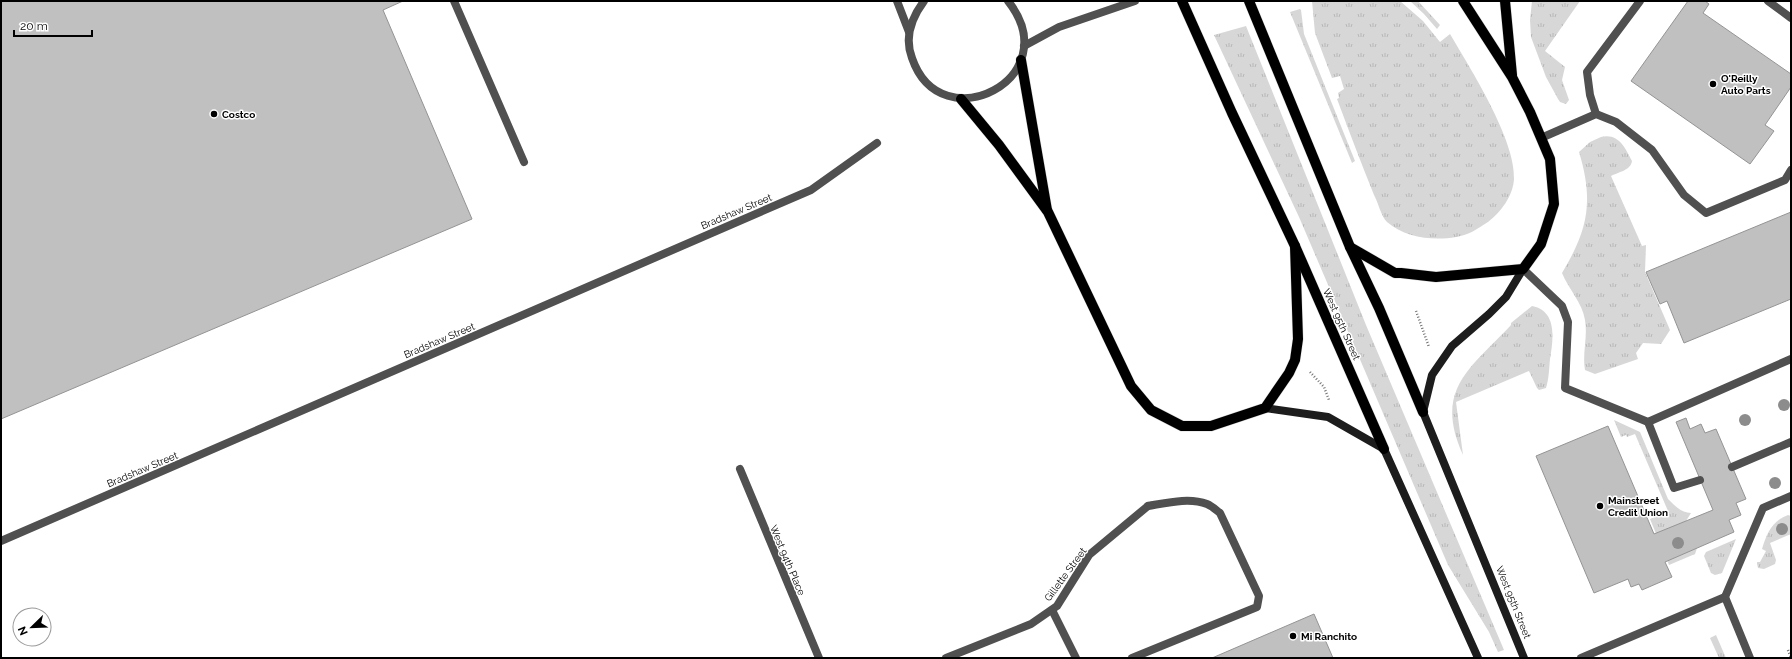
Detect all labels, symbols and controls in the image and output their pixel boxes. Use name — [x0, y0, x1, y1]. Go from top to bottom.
scale bar — [14, 12, 92, 38]
text: 20 m — [20, 19, 48, 33]
place label: O'Reilly Auto Parts — [1721, 73, 1771, 96]
marker: O'Reilly Auto Parts — [1708, 79, 1718, 89]
marker: Costco — [209, 109, 219, 119]
place label: Costco — [222, 109, 255, 120]
street label: Bradshaw Street — [699, 191, 774, 231]
street label: West 95th Street — [1321, 287, 1363, 362]
street label: Bradshaw Street — [402, 320, 477, 360]
street label: Bradshaw Street — [105, 449, 180, 489]
place label: Mainstreet Credit Union — [1608, 495, 1668, 518]
marker: Mainstreet Credit Union — [1595, 501, 1605, 511]
street label: West 94th Place — [768, 523, 807, 597]
street label: Gillette Street — [1042, 545, 1089, 603]
street label: West 95th Street — [1494, 564, 1533, 641]
north arrow — [12, 607, 52, 647]
text: N — [16, 624, 31, 637]
marker: Mi Ranchito — [1288, 631, 1298, 641]
place label: Mi Ranchito — [1301, 631, 1357, 642]

